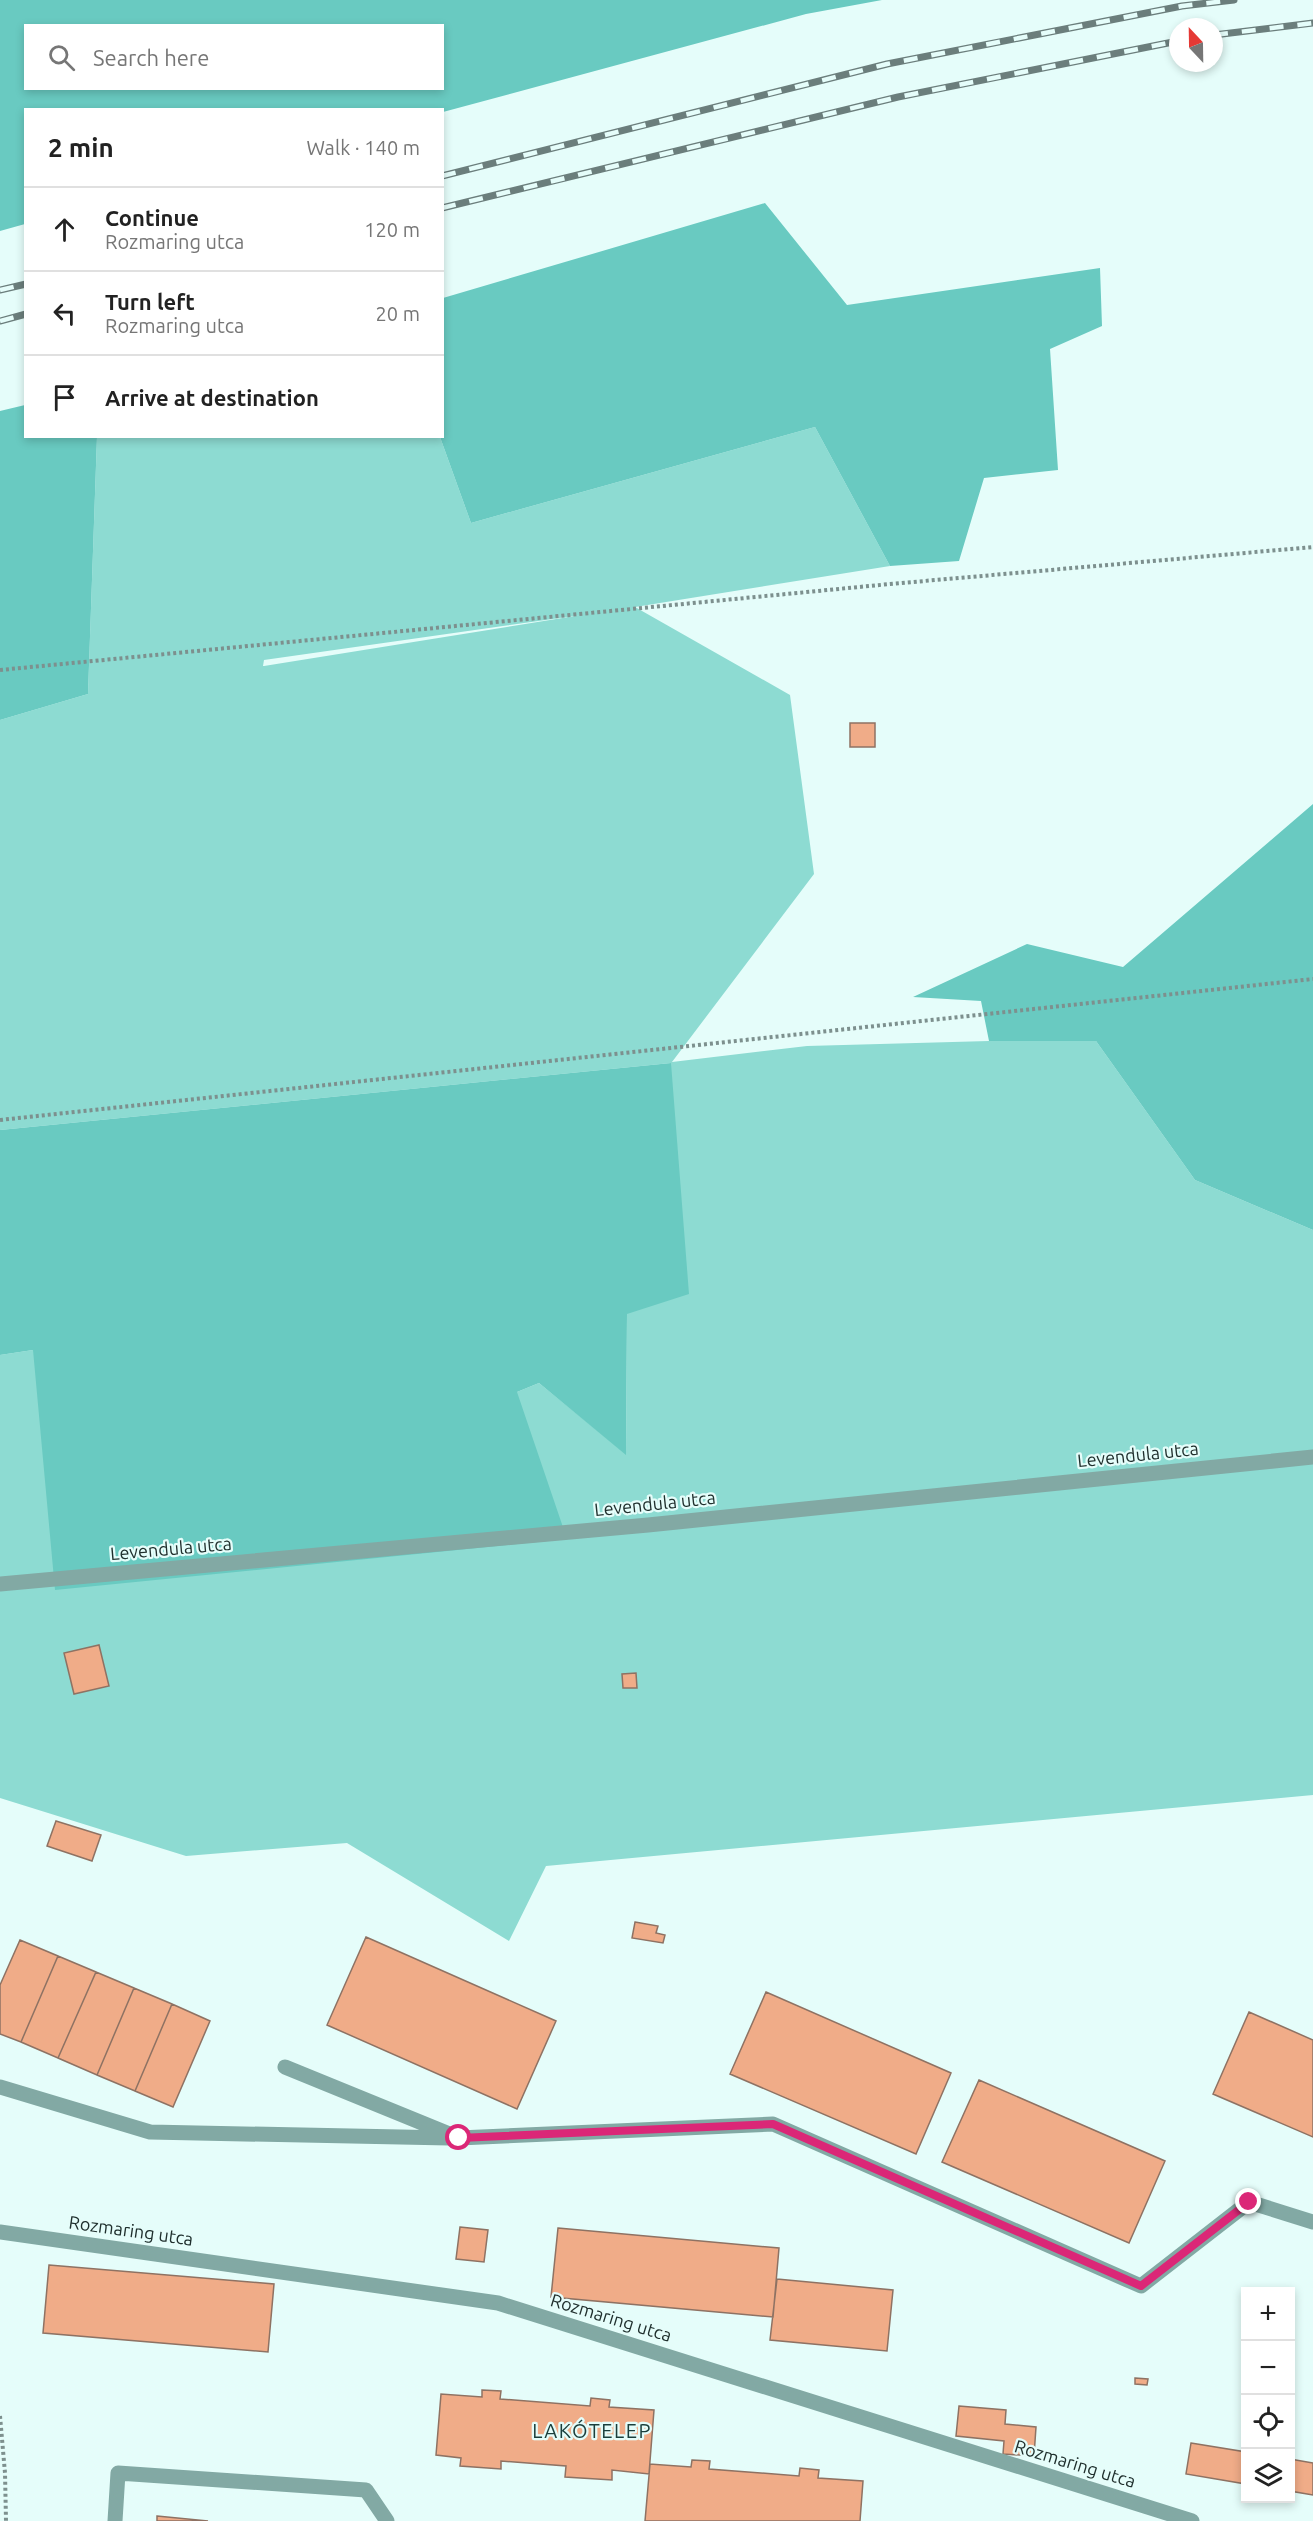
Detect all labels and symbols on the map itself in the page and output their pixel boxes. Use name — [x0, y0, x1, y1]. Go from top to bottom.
north arrow — [1169, 18, 1223, 72]
street label: Levendula utca — [1076, 1438, 1200, 1470]
street label: Levendula utca — [593, 1487, 717, 1519]
street label: Levendula utca — [109, 1533, 232, 1563]
route start — [445, 2124, 471, 2150]
route end — [1235, 2188, 1261, 2214]
street label: Rozmaring utca — [68, 2211, 195, 2249]
street label: Rozmaring utca — [548, 2289, 674, 2345]
district label: LAKÓTELEP — [532, 2419, 652, 2442]
street label: Rozmaring utca — [1012, 2435, 1138, 2491]

